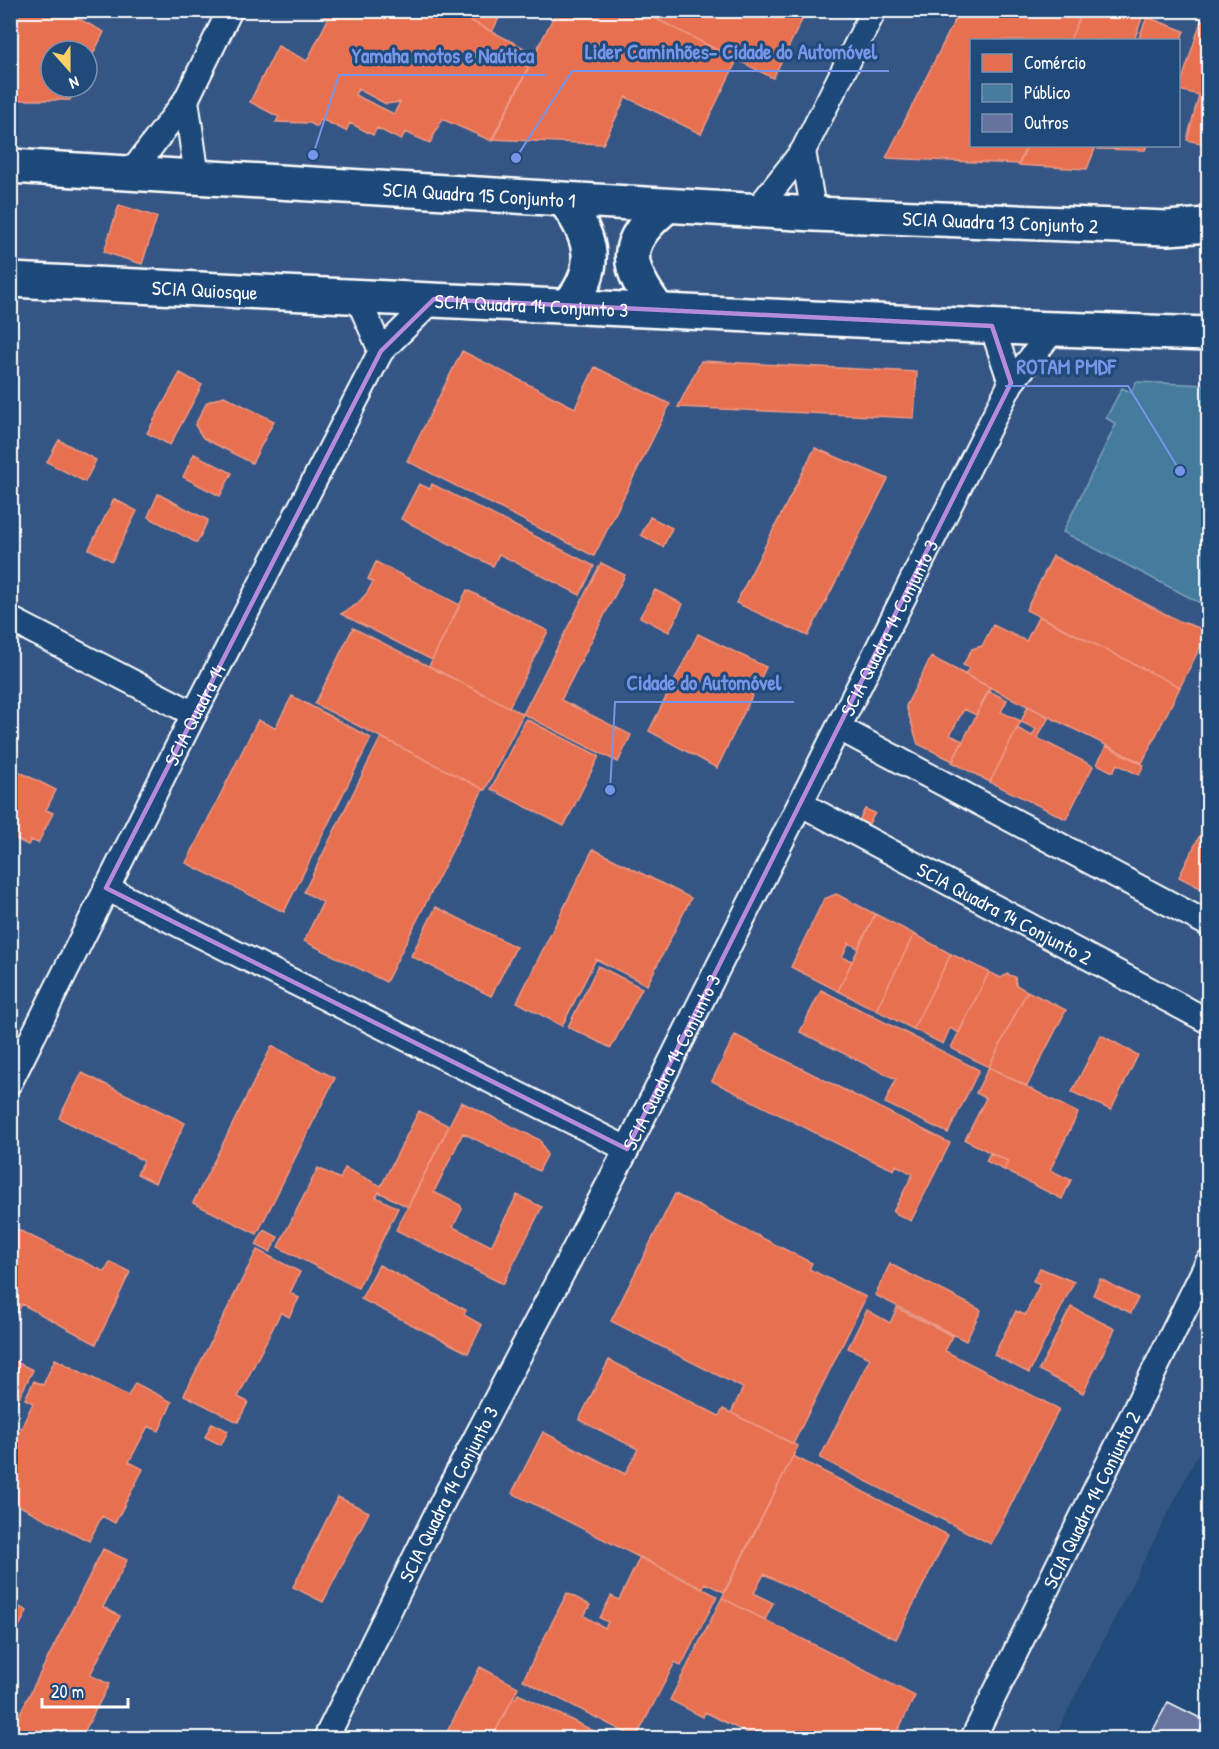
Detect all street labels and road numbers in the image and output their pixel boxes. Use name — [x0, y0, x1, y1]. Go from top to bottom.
street label: SCIA Quadra 15 Conjunto 1 — [382, 175, 576, 213]
street label: SCIA Quadra 13 Conjunto 2 — [902, 204, 1099, 239]
street label: SCIA Quiosque — [151, 273, 258, 305]
street label: SCIA Quadra 14 Conjunto 3 — [434, 287, 629, 323]
street label: SCIA Quadra 14 Conjunto 3 — [833, 535, 944, 720]
street label: SCIA Quadra 14 — [157, 659, 231, 770]
street label: SCIA Quadra 14 Conjunto 2 — [913, 855, 1097, 971]
street label: SCIA Quadra 14 Conjunto 3 — [615, 969, 726, 1155]
street label: SCIA Quadra 14 Conjunto 3 — [392, 1401, 504, 1586]
street label: SCIA Quadra 14 Conjunto 2 — [1036, 1406, 1146, 1593]

